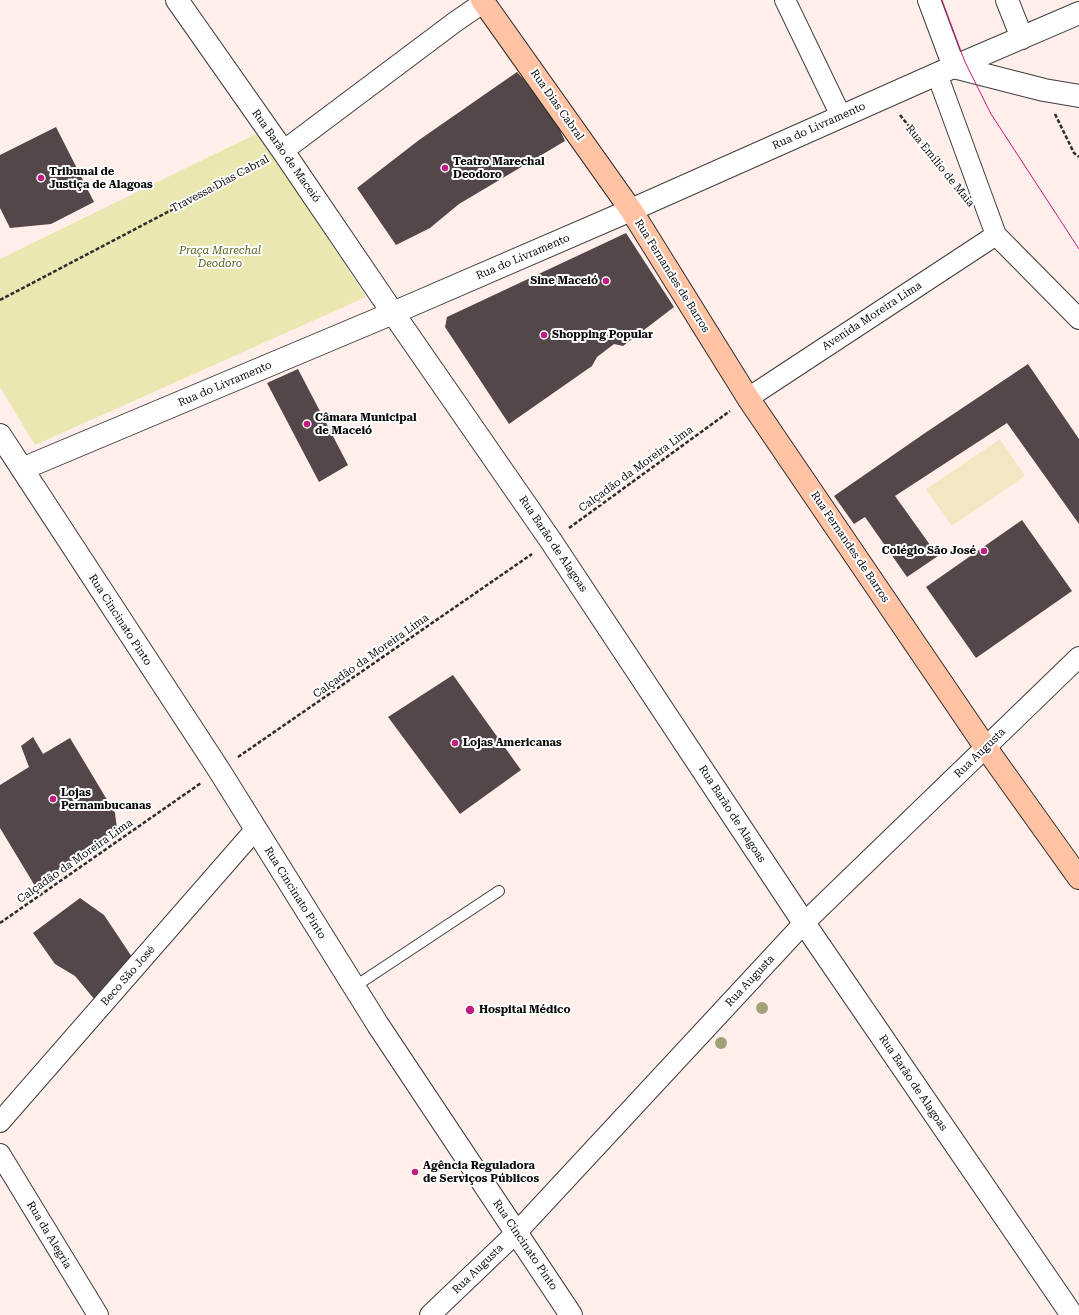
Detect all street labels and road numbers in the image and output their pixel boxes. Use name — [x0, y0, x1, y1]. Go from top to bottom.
street label: Rua Dias Cabral — [528, 67, 586, 143]
street label: Rua do Livramento — [770, 100, 868, 152]
street label: Rua Barão de Maceió — [249, 107, 323, 205]
street label: Rua Emílio de Maia — [903, 122, 977, 210]
street label: Travessa Dias Cabral — [169, 153, 271, 215]
street label: Rua Fernandes de Barros — [632, 217, 712, 335]
street label: Rua do Livramento — [474, 231, 572, 283]
street label: Avenida Moreira Lima — [820, 279, 924, 353]
street label: Rua do Livramento — [176, 358, 274, 410]
street label: Calçadão da Moreira Lima — [576, 423, 696, 515]
street label: Rua Fernandes de Barros — [808, 489, 892, 605]
street label: Rua Barão de Alagoas — [516, 493, 590, 595]
street label: Rua Cincinato Pinto — [86, 572, 154, 668]
street label: Calçadão da Moreira Lima — [311, 611, 431, 701]
street label: Rua Augusta — [952, 725, 1008, 781]
street label: Rua Barão de Alagoas — [696, 763, 768, 865]
street label: Calçadão da Moreira Lima — [15, 816, 135, 906]
street label: Rua Cincinato Pinto — [261, 844, 329, 942]
street label: Beco São José — [98, 943, 158, 1009]
street label: Rua Augusta — [723, 952, 777, 1010]
street label: Rua Barão de Alagoas — [876, 1032, 950, 1134]
street label: Rua Cincinato Pinto — [490, 1197, 560, 1293]
street label: Rua da Alegria — [24, 1199, 74, 1271]
street label: Rua Augusta — [450, 1241, 506, 1297]

